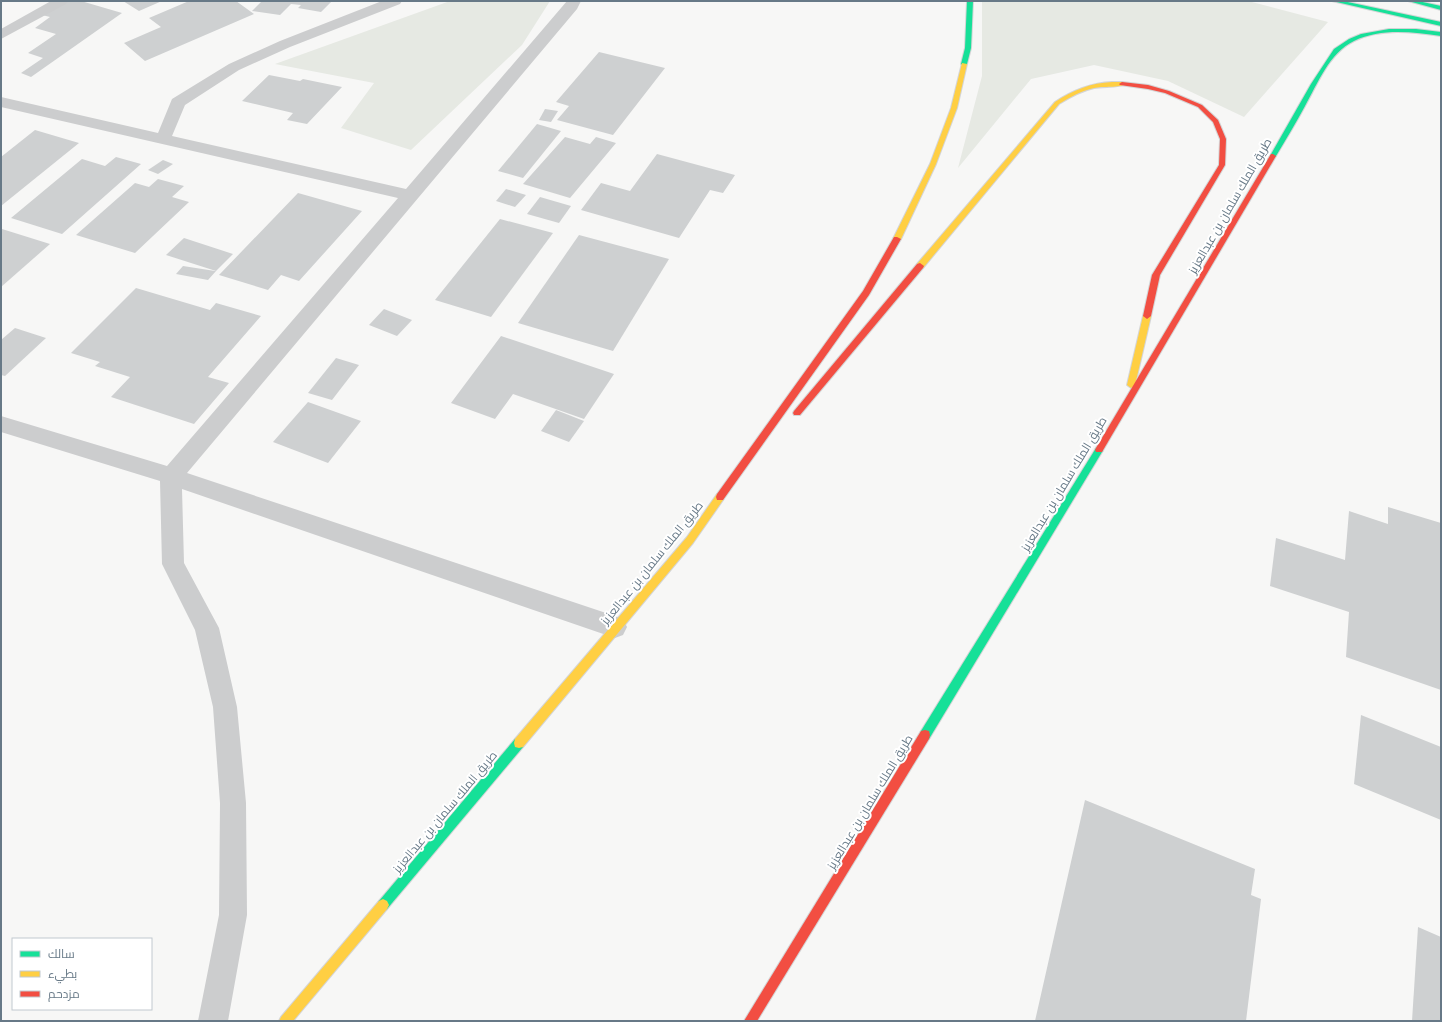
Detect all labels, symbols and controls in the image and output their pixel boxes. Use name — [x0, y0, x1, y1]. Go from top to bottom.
street label: طريق الملك سلمان بن عبدالعزيز — [1184, 135, 1275, 277]
street label: طريق الملك سلمان بن عبدالعزيز — [1017, 414, 1110, 555]
street label: طريق الملك سلمان بن عبدالعزيز — [597, 498, 706, 628]
street label: طريق الملك سلمان بن عبدالعزيز — [823, 732, 916, 873]
street label: طريق الملك سلمان بن عبدالعزيز — [389, 748, 500, 876]
legend — [12, 938, 152, 1010]
text: سالك — [48, 946, 75, 961]
text: بطيء — [48, 966, 77, 984]
text: مزدحم — [48, 986, 80, 1002]

